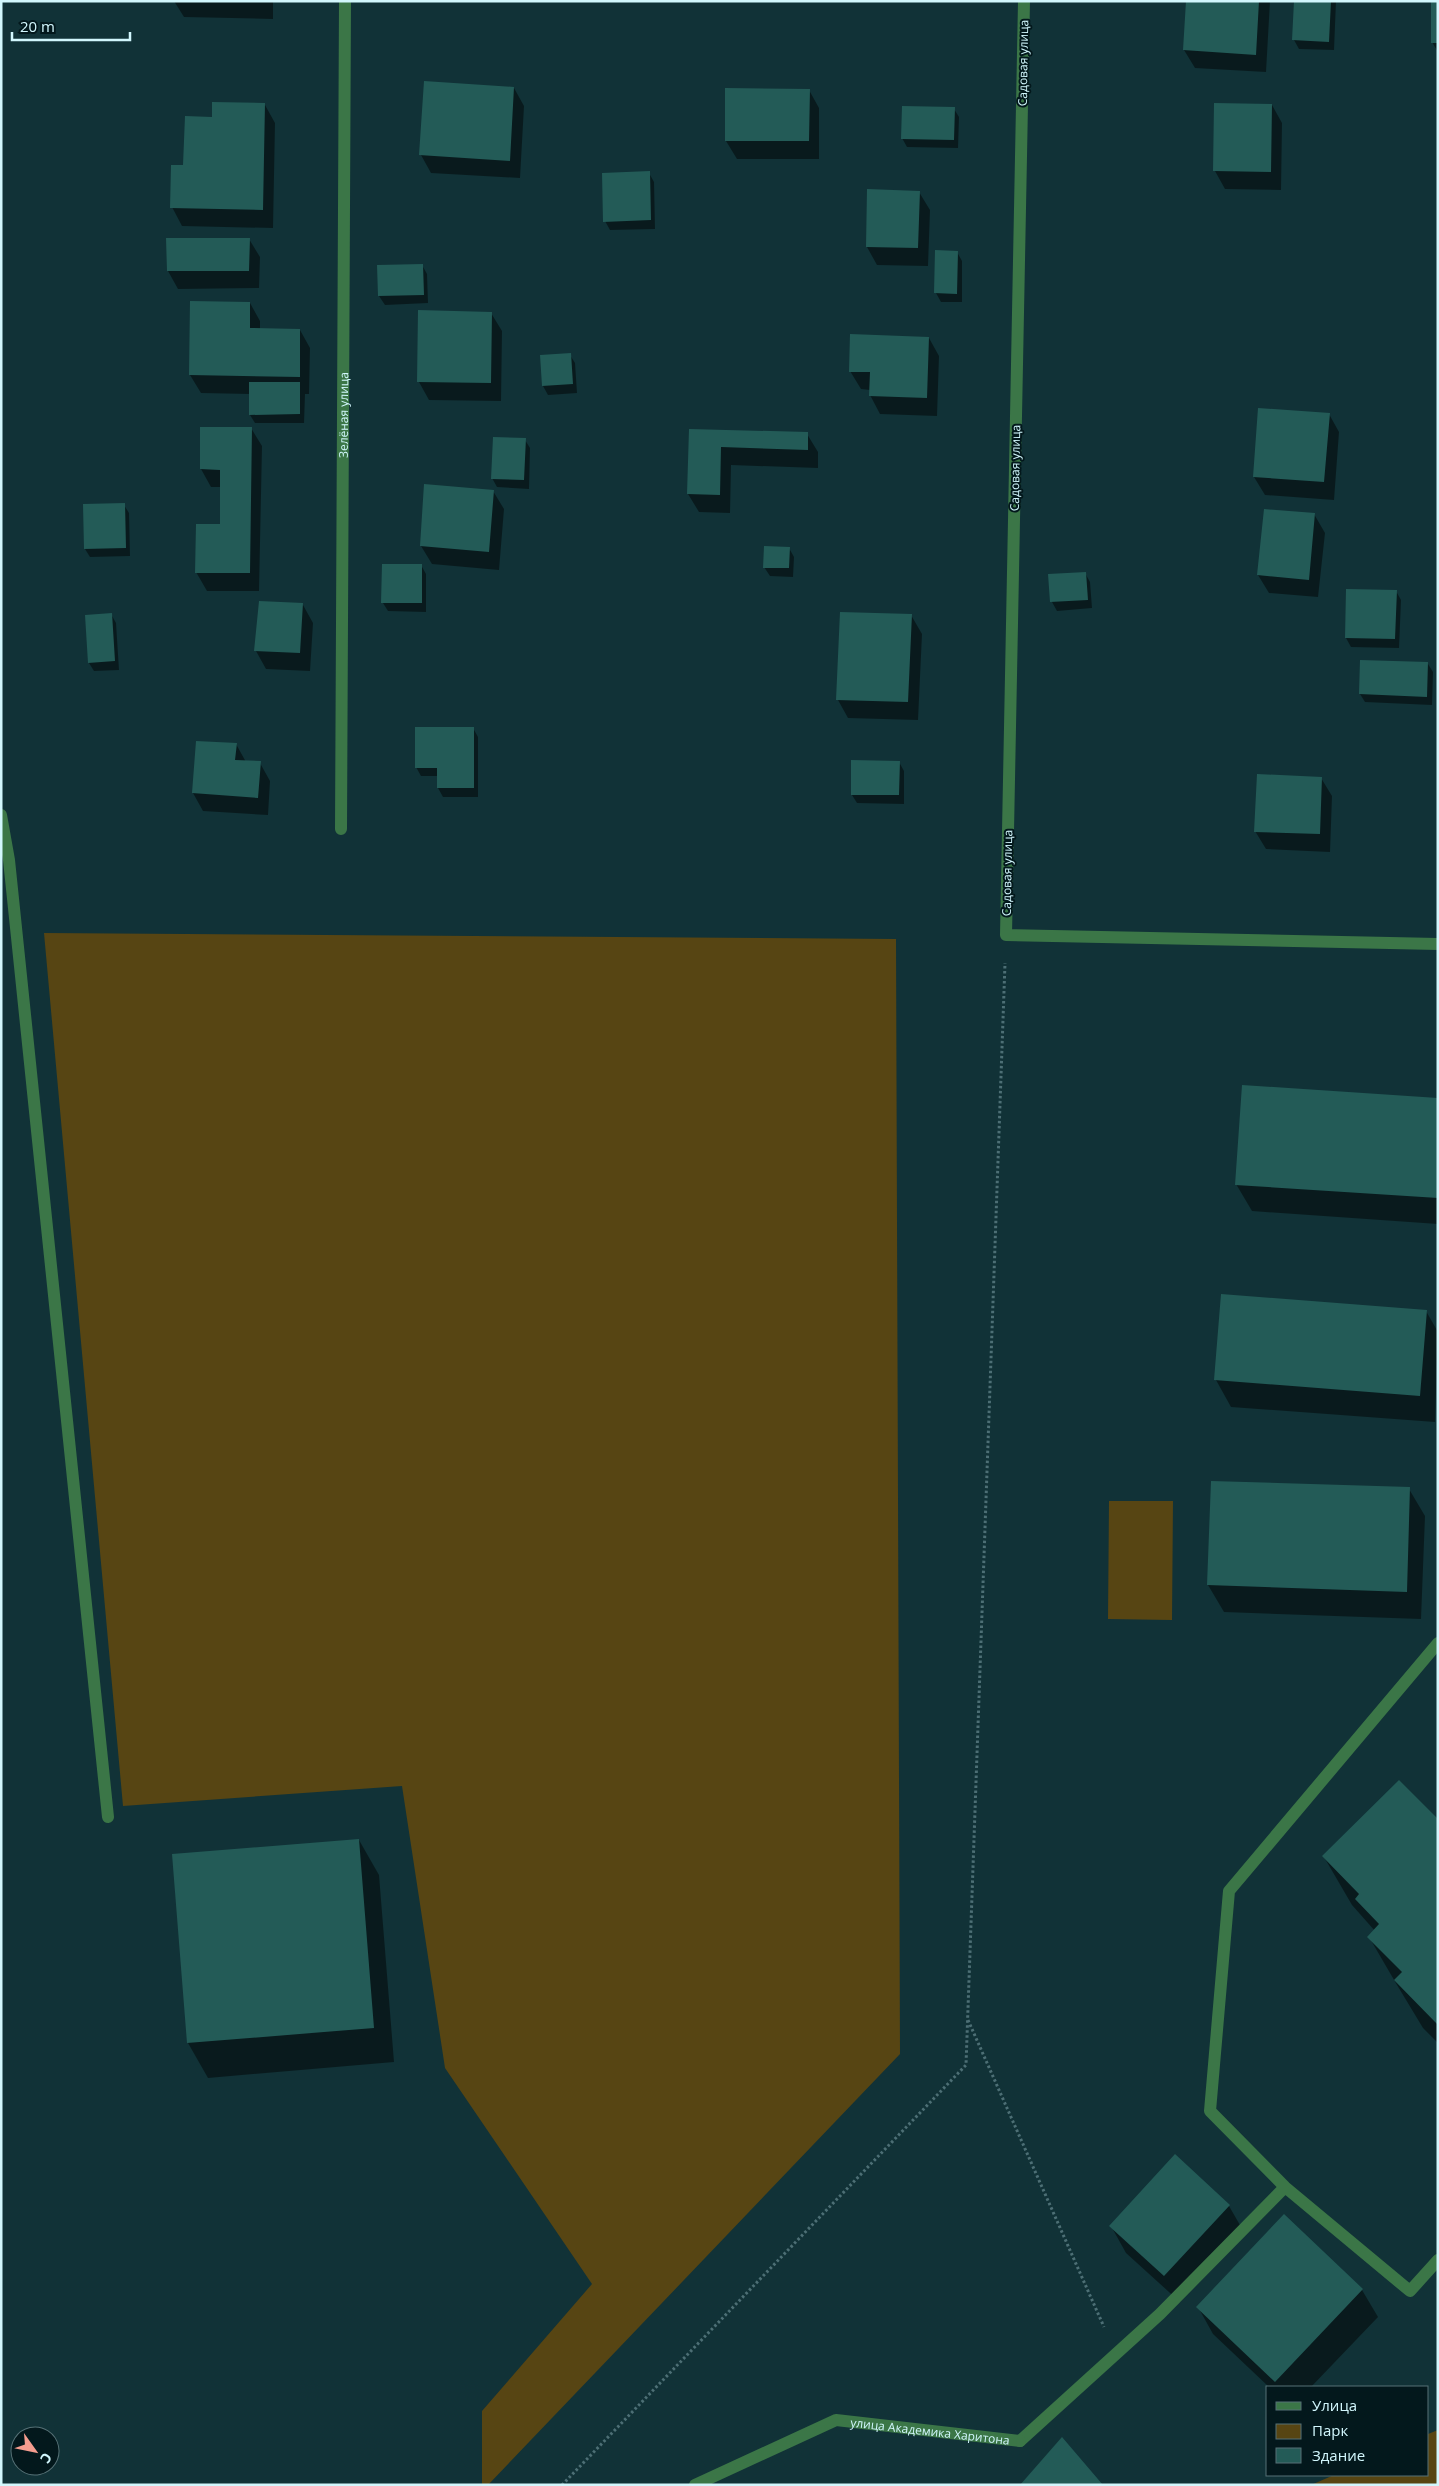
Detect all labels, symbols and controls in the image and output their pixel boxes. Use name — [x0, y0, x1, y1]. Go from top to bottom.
scale bar — [12, 10, 130, 42]
text: 20 m — [20, 16, 55, 36]
street label: Садовая улица — [1014, 20, 1032, 106]
street label: Зелёная улица — [334, 372, 352, 458]
street label: Садовая улица — [1006, 425, 1024, 511]
street label: Садовая улица — [998, 830, 1016, 916]
legend — [1266, 2386, 1429, 2476]
text: Улица — [1312, 2395, 1357, 2415]
street label: улица Академика Харитона — [850, 2413, 1011, 2448]
text: Парк — [1312, 2420, 1348, 2440]
north arrow — [10, 2426, 60, 2476]
text: Здание — [1312, 2445, 1365, 2465]
text: С — [36, 2449, 57, 2467]

